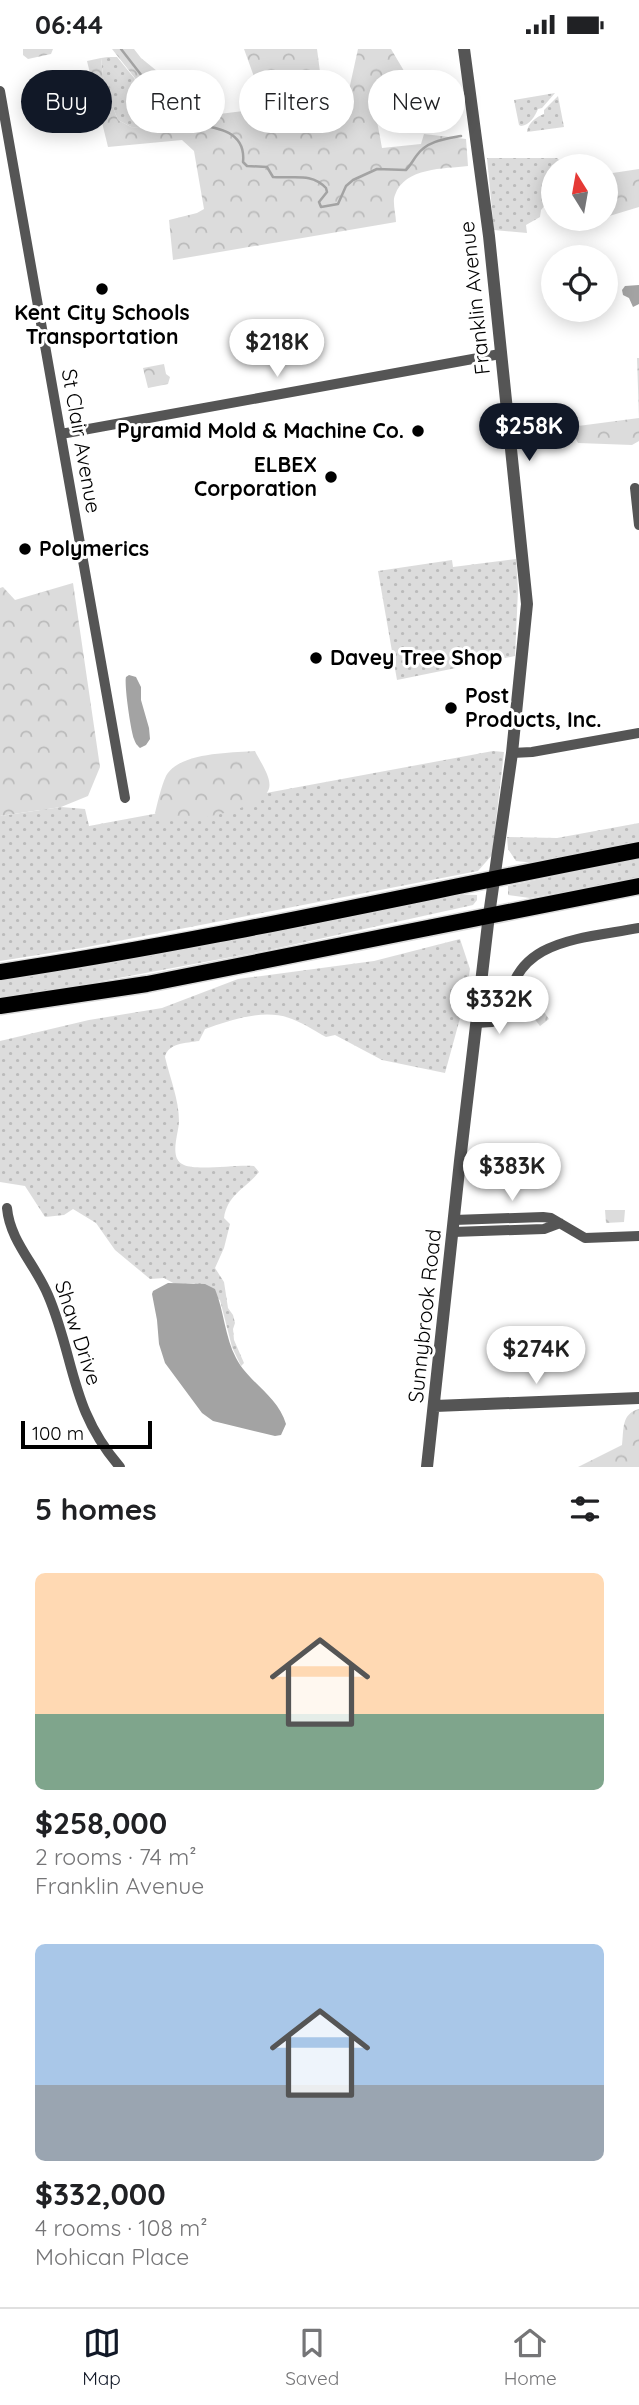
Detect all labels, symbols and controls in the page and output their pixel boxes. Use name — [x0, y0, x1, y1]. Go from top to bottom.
text: 06:44 — [35, 8, 103, 41]
chip: Buy — [21, 70, 112, 133]
chip: Rent — [126, 70, 225, 133]
chip: Filters — [239, 70, 354, 133]
chip: New — [368, 70, 465, 133]
north arrow — [541, 154, 618, 231]
map controls — [541, 154, 618, 322]
street label: Franklin Avenue — [453, 220, 495, 376]
button: locate — [541, 245, 618, 322]
marker: Kent City Schools Transportation — [94, 281, 110, 297]
place label: Kent City Schools Transportation — [14, 299, 190, 349]
pin: $218K — [228, 319, 326, 379]
text: $218K — [245, 327, 309, 356]
street label: St Clair Avenue — [57, 367, 107, 515]
pin: $258K — [480, 403, 578, 463]
text: $258K — [495, 411, 563, 440]
place label: Pyramid Mold & Machine Co. — [117, 417, 404, 443]
marker: Pyramid Mold & Machine Co. — [410, 423, 426, 439]
place label: ELBEX Corporation — [194, 451, 317, 501]
marker: ELBEX Corporation — [323, 469, 339, 485]
place label: Polymerics — [39, 535, 149, 561]
marker: Polymerics — [17, 541, 33, 557]
place label: Davey Tree Shop — [330, 644, 502, 670]
marker: Davey Tree Shop — [308, 650, 324, 666]
place label: Post Products, Inc. — [465, 682, 601, 732]
marker: Post Products, Inc. — [443, 700, 459, 716]
pin: $332K — [450, 977, 548, 1036]
text: $332K — [466, 984, 532, 1013]
pin: $383K — [463, 1143, 561, 1203]
text: $383K — [479, 1151, 545, 1180]
street label: Sunnybrook Road — [402, 1228, 446, 1404]
street label: Shaw Drive — [50, 1277, 108, 1388]
pin: $274K — [487, 1327, 585, 1386]
text: $274K — [502, 1334, 570, 1363]
scale bar — [21, 1418, 152, 1450]
text: 100 m — [32, 1421, 84, 1445]
text: 5 homes — [35, 1490, 157, 1528]
icon: filters — [566, 1490, 604, 1528]
icon: home — [257, 1619, 383, 1745]
text: $258,000 — [35, 1804, 167, 1842]
text: 2 rooms · 74 m² — [35, 1842, 197, 1871]
text: Franklin Avenue — [35, 1871, 204, 1900]
icon: home — [257, 1990, 383, 2116]
text: $332,000 — [35, 2175, 166, 2213]
text: 4 rooms · 108 m² — [35, 2213, 208, 2242]
text: Mohican Place — [35, 2242, 189, 2271]
tab: Map — [82, 2324, 121, 2390]
tab: Saved — [285, 2324, 339, 2390]
tab: Home — [504, 2324, 557, 2390]

